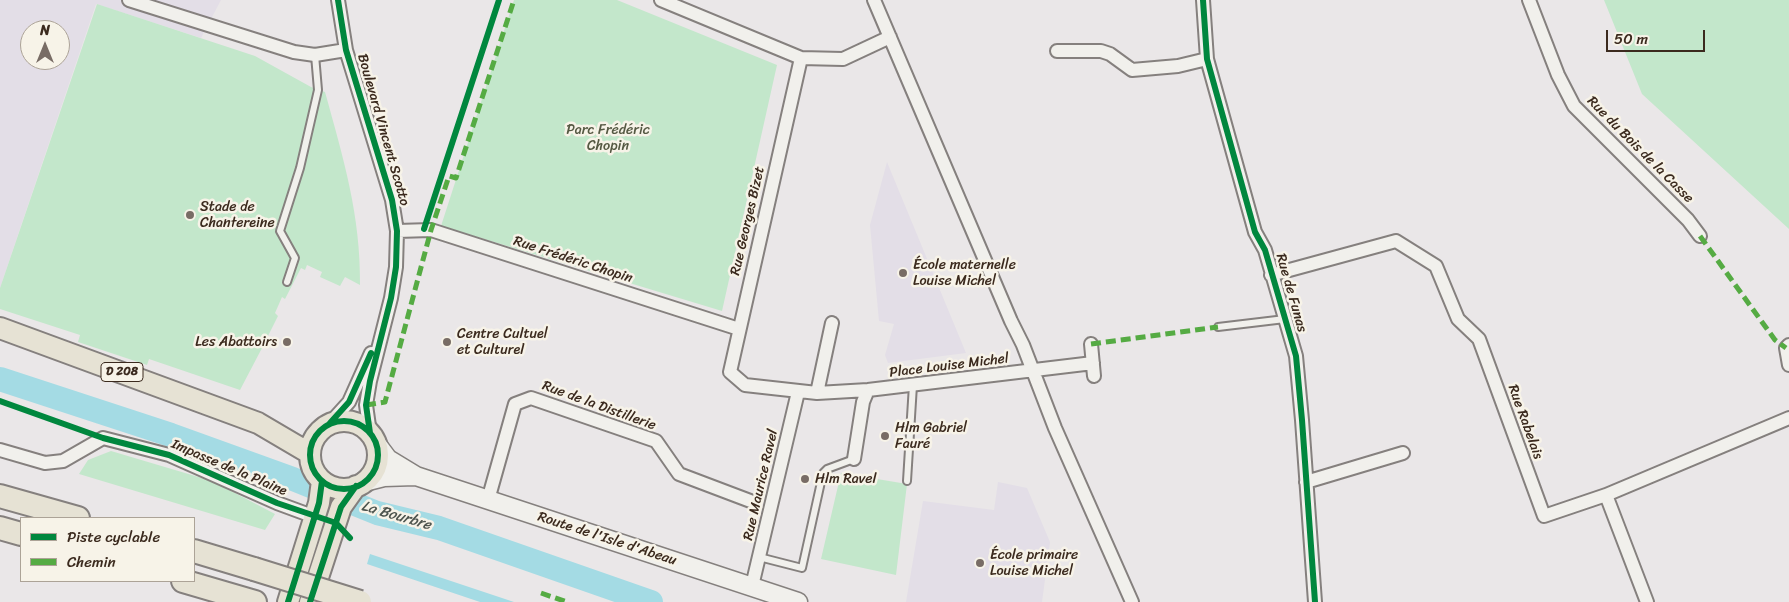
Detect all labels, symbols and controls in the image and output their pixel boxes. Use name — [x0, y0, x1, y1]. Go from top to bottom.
text: N — [40, 18, 50, 43]
north arrow — [20, 20, 70, 70]
scale bar — [1609, 20, 1708, 52]
text: 50 m — [1614, 26, 1648, 52]
street label: Boulevard Vincent Scotto — [353, 52, 413, 208]
street label: Rue du Bois de la Casse — [1583, 93, 1697, 207]
park label: Parc Frédéric Chopin — [566, 122, 650, 154]
street label: Rue Georges Bizet — [727, 165, 769, 277]
place label: Stade de Chantereine — [200, 199, 275, 232]
marker: Stade de Chantereine — [184, 209, 196, 221]
street label: Rue Frédéric Chopin — [511, 233, 635, 287]
street label: Rue de Funas — [1272, 252, 1310, 334]
place label: École maternelle Louise Michel — [913, 257, 1016, 290]
marker: École maternelle Louise Michel — [897, 267, 909, 279]
place label: Centre Cultuel et Culturel — [457, 326, 548, 358]
place label: Les Abattoirs — [195, 334, 277, 350]
marker: Les Abattoirs — [281, 336, 293, 348]
marker: Centre Cultuel et Culturel — [441, 336, 453, 348]
street label: Place Louise Michel — [888, 350, 1010, 382]
road number: D 208 — [101, 362, 143, 382]
street label: Rue de la Distillerie — [540, 378, 658, 434]
street label: Rue Rabelais — [1504, 383, 1546, 461]
place label: Hlm Gabriel Fauré — [895, 420, 967, 452]
street label: Rue Maurice Ravel — [740, 428, 782, 542]
marker: Hlm Gabriel Fauré — [879, 430, 891, 442]
street label: Impasse de la Plaine — [169, 436, 289, 500]
place label: Hlm Ravel — [815, 471, 877, 487]
marker: Hlm Ravel — [799, 473, 811, 485]
water label: La Bourbre — [359, 498, 433, 534]
street label: Route de l'Isle d'Abeau — [536, 509, 678, 569]
legend — [20, 517, 195, 582]
text: Piste cyclable — [67, 524, 160, 550]
place label: École primaire Louise Michel — [990, 547, 1078, 580]
text: Chemin — [67, 549, 116, 575]
marker: École primaire Louise Michel — [974, 557, 986, 569]

